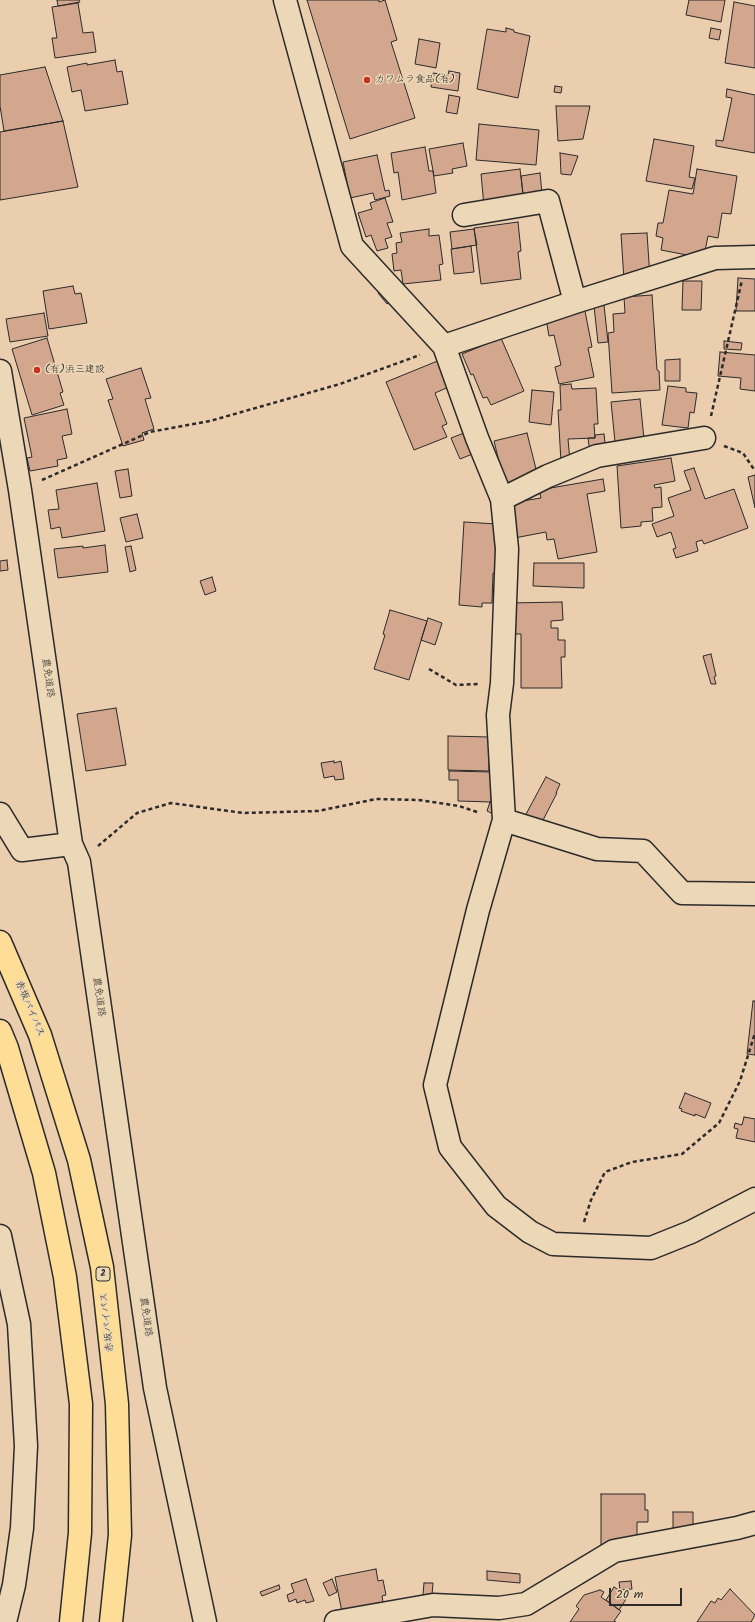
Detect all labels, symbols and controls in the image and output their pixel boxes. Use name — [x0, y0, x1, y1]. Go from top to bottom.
place label: カワムラ食品(有) — [375, 74, 455, 86]
marker: カワムラ食品(有) — [362, 75, 372, 85]
place label: (有)浜三建設 — [45, 364, 105, 376]
marker: (有)浜三建設 — [32, 365, 42, 375]
street label: 農免道路 — [38, 657, 56, 699]
street label: 農免道路 — [89, 976, 107, 1018]
street label: 赤坂バイパス — [12, 979, 46, 1039]
road number: 2 — [96, 1267, 110, 1281]
street label: 赤坂バイパス — [99, 1292, 117, 1352]
street label: 農免道路 — [136, 1296, 154, 1338]
scale bar — [611, 1580, 684, 1606]
text: 20 m — [616, 1585, 643, 1604]

